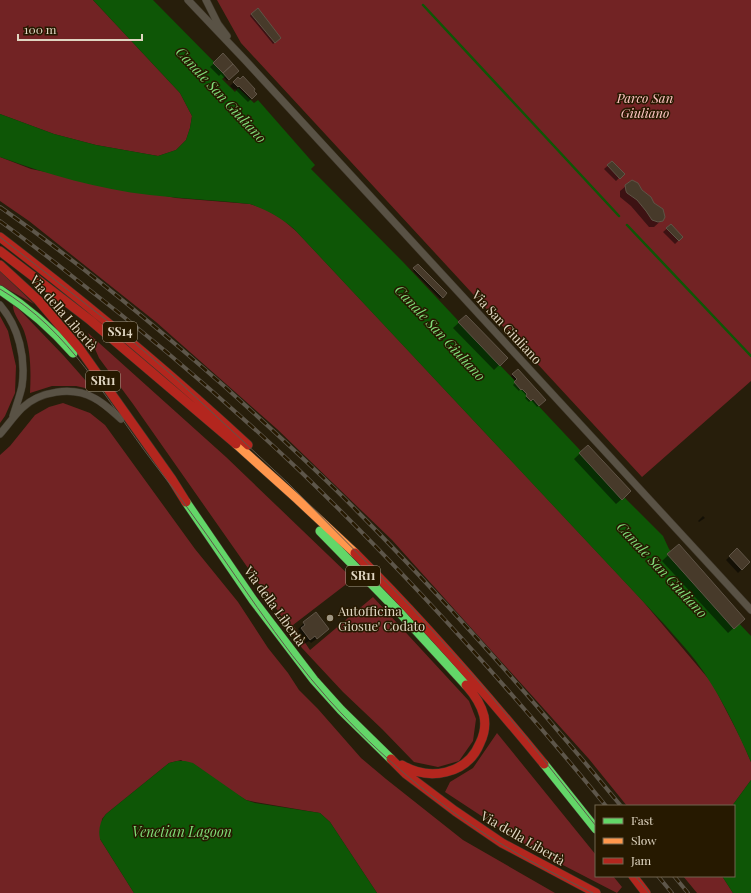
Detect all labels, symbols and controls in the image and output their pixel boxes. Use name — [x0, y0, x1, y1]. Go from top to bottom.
scale bar — [18, 16, 142, 42]
text: 100 m — [24, 21, 57, 37]
water label: Canale San Giuliano — [172, 43, 271, 147]
park label: Parco San Giuliano — [616, 89, 673, 121]
street label: Via della Libertà — [26, 271, 102, 354]
water label: Canale San Giuliano — [391, 281, 490, 385]
street label: Via San Giuliano — [468, 285, 546, 367]
road number: SS14 — [103, 322, 137, 342]
road number: SR11 — [86, 371, 120, 391]
water label: Canale San Giuliano — [613, 518, 712, 622]
street label: Via della Libertà — [240, 562, 310, 649]
road number: SR11 — [346, 566, 380, 586]
place label: Autofficina Giosue' Codato — [337, 602, 425, 634]
marker: Autofficina Giosue' Codato — [325, 613, 335, 623]
legend — [595, 805, 735, 877]
street label: Via della Libertà — [477, 806, 569, 869]
text: Fast — [631, 812, 654, 828]
water label: Venetian Lagoon — [132, 822, 232, 841]
text: Slow — [631, 832, 657, 848]
text: Jam — [630, 852, 652, 868]

